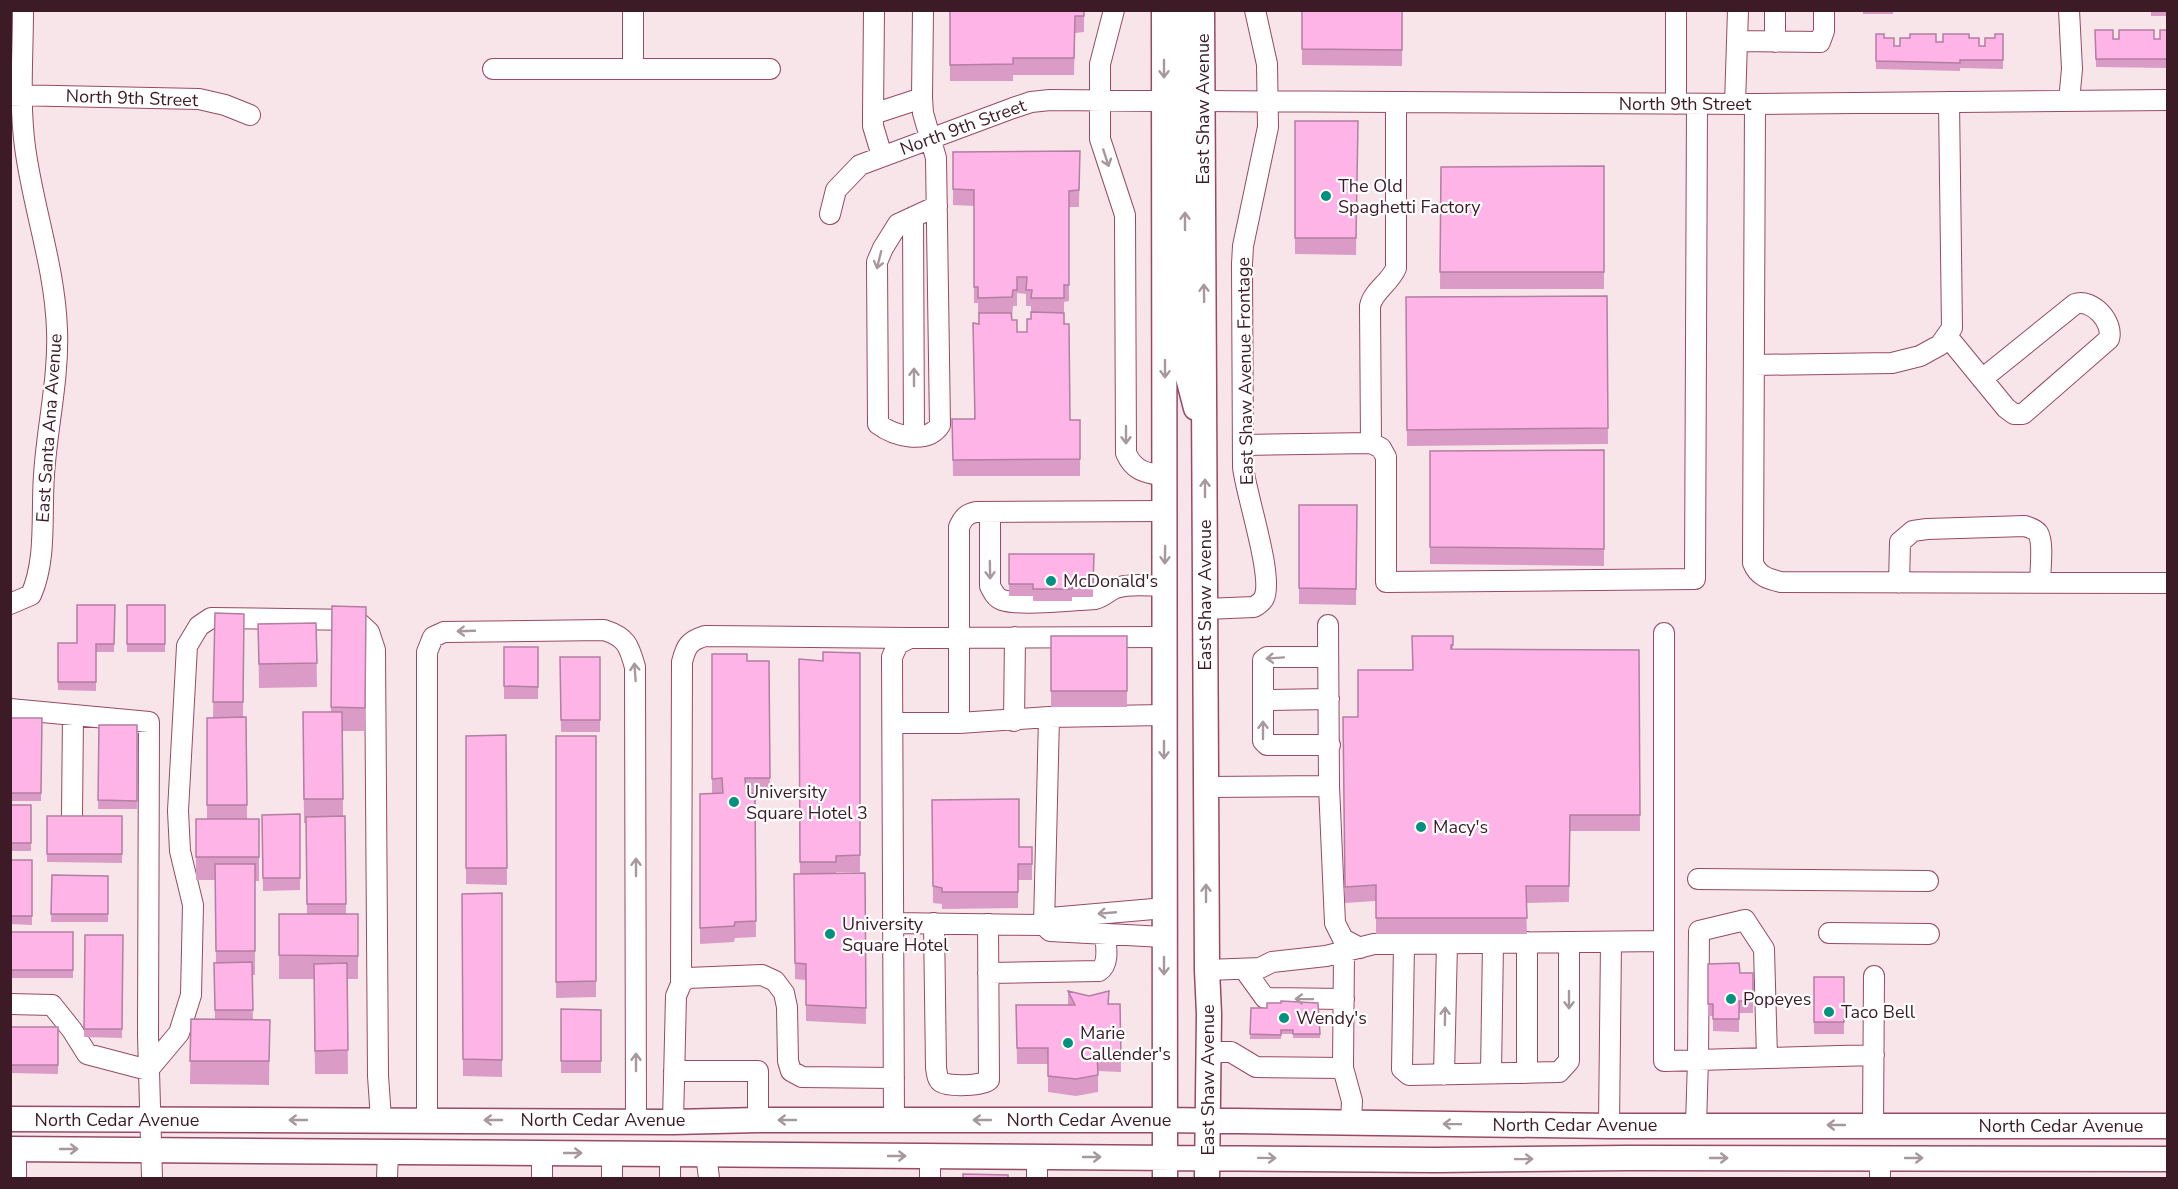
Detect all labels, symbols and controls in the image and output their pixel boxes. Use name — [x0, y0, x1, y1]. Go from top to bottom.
street label: East Shaw Avenue — [1191, 33, 1215, 185]
one-way arrow — [1158, 58, 1170, 78]
street label: North 9th Street — [65, 84, 199, 112]
street label: North 9th Street — [1619, 92, 1752, 116]
street label: North 9th Street — [897, 93, 1030, 161]
one-way arrow — [1102, 148, 1113, 167]
place label: The Old Spaghetti Factory — [1338, 174, 1481, 219]
marker: The Old Spaghetti Factory — [1319, 189, 1333, 203]
one-way arrow — [1179, 211, 1191, 231]
one-way arrow — [873, 250, 885, 269]
street label: East Shaw Avenue Frontage — [1231, 257, 1259, 485]
one-way arrow — [1198, 283, 1210, 303]
street label: East Santa Ana Avenue — [30, 333, 68, 523]
one-way arrow — [1159, 358, 1171, 378]
one-way arrow — [908, 368, 920, 388]
one-way arrow — [1120, 424, 1132, 444]
one-way arrow — [1199, 478, 1211, 498]
street label: East Shaw Avenue — [1193, 519, 1217, 671]
one-way arrow — [1159, 545, 1170, 565]
one-way arrow — [984, 560, 996, 580]
place label: McDonald's — [1063, 569, 1158, 593]
marker: McDonald's — [1044, 574, 1058, 588]
one-way arrow — [457, 625, 477, 637]
one-way arrow — [1266, 653, 1285, 664]
one-way arrow — [629, 663, 640, 682]
one-way arrow — [1257, 720, 1269, 740]
one-way arrow — [1158, 740, 1170, 760]
place label: University Square Hotel 3 — [746, 780, 868, 825]
marker: University Square Hotel 3 — [727, 795, 741, 809]
place label: Macy's — [1433, 815, 1488, 839]
marker: Macy's — [1414, 820, 1428, 834]
one-way arrow — [630, 857, 641, 877]
one-way arrow — [1200, 883, 1212, 903]
one-way arrow — [1097, 908, 1117, 919]
place label: University Square Hotel — [842, 912, 949, 957]
marker: University Square Hotel — [823, 927, 837, 941]
one-way arrow — [1158, 956, 1170, 976]
place label: Popeyes — [1743, 987, 1811, 1011]
one-way arrow — [1563, 990, 1575, 1010]
marker: Popeyes — [1724, 992, 1738, 1006]
one-way arrow — [1295, 993, 1315, 1005]
place label: Taco Bell — [1841, 1000, 1916, 1024]
street label: East Shaw Avenue — [1196, 1004, 1220, 1156]
marker: Taco Bell — [1822, 1005, 1836, 1019]
place label: Wendy's — [1296, 1006, 1367, 1030]
one-way arrow — [1439, 1007, 1451, 1027]
marker: Wendy's — [1277, 1011, 1291, 1025]
place label: Marie Callender's — [1080, 1021, 1171, 1066]
marker: Marie Callender's — [1061, 1036, 1075, 1050]
one-way arrow — [630, 1052, 642, 1072]
street label: North Cedar Avenue — [35, 1108, 199, 1132]
street label: North Cedar Avenue — [521, 1108, 685, 1132]
street label: North Cedar Avenue — [1007, 1108, 1171, 1132]
street label: North Cedar Avenue — [1493, 1113, 1657, 1137]
one-way arrow — [289, 1114, 309, 1126]
one-way arrow — [484, 1114, 504, 1126]
one-way arrow — [778, 1114, 798, 1126]
one-way arrow — [973, 1114, 993, 1126]
street label: North Cedar Avenue — [1979, 1114, 2143, 1138]
one-way arrow — [1443, 1118, 1463, 1129]
one-way arrow — [1827, 1119, 1847, 1131]
one-way arrow — [58, 1143, 78, 1155]
one-way arrow — [562, 1147, 582, 1159]
one-way arrow — [886, 1150, 906, 1162]
one-way arrow — [1081, 1151, 1101, 1163]
one-way arrow — [1256, 1152, 1276, 1164]
one-way arrow — [1709, 1152, 1729, 1164]
one-way arrow — [1904, 1152, 1924, 1164]
one-way arrow — [1514, 1153, 1534, 1165]

